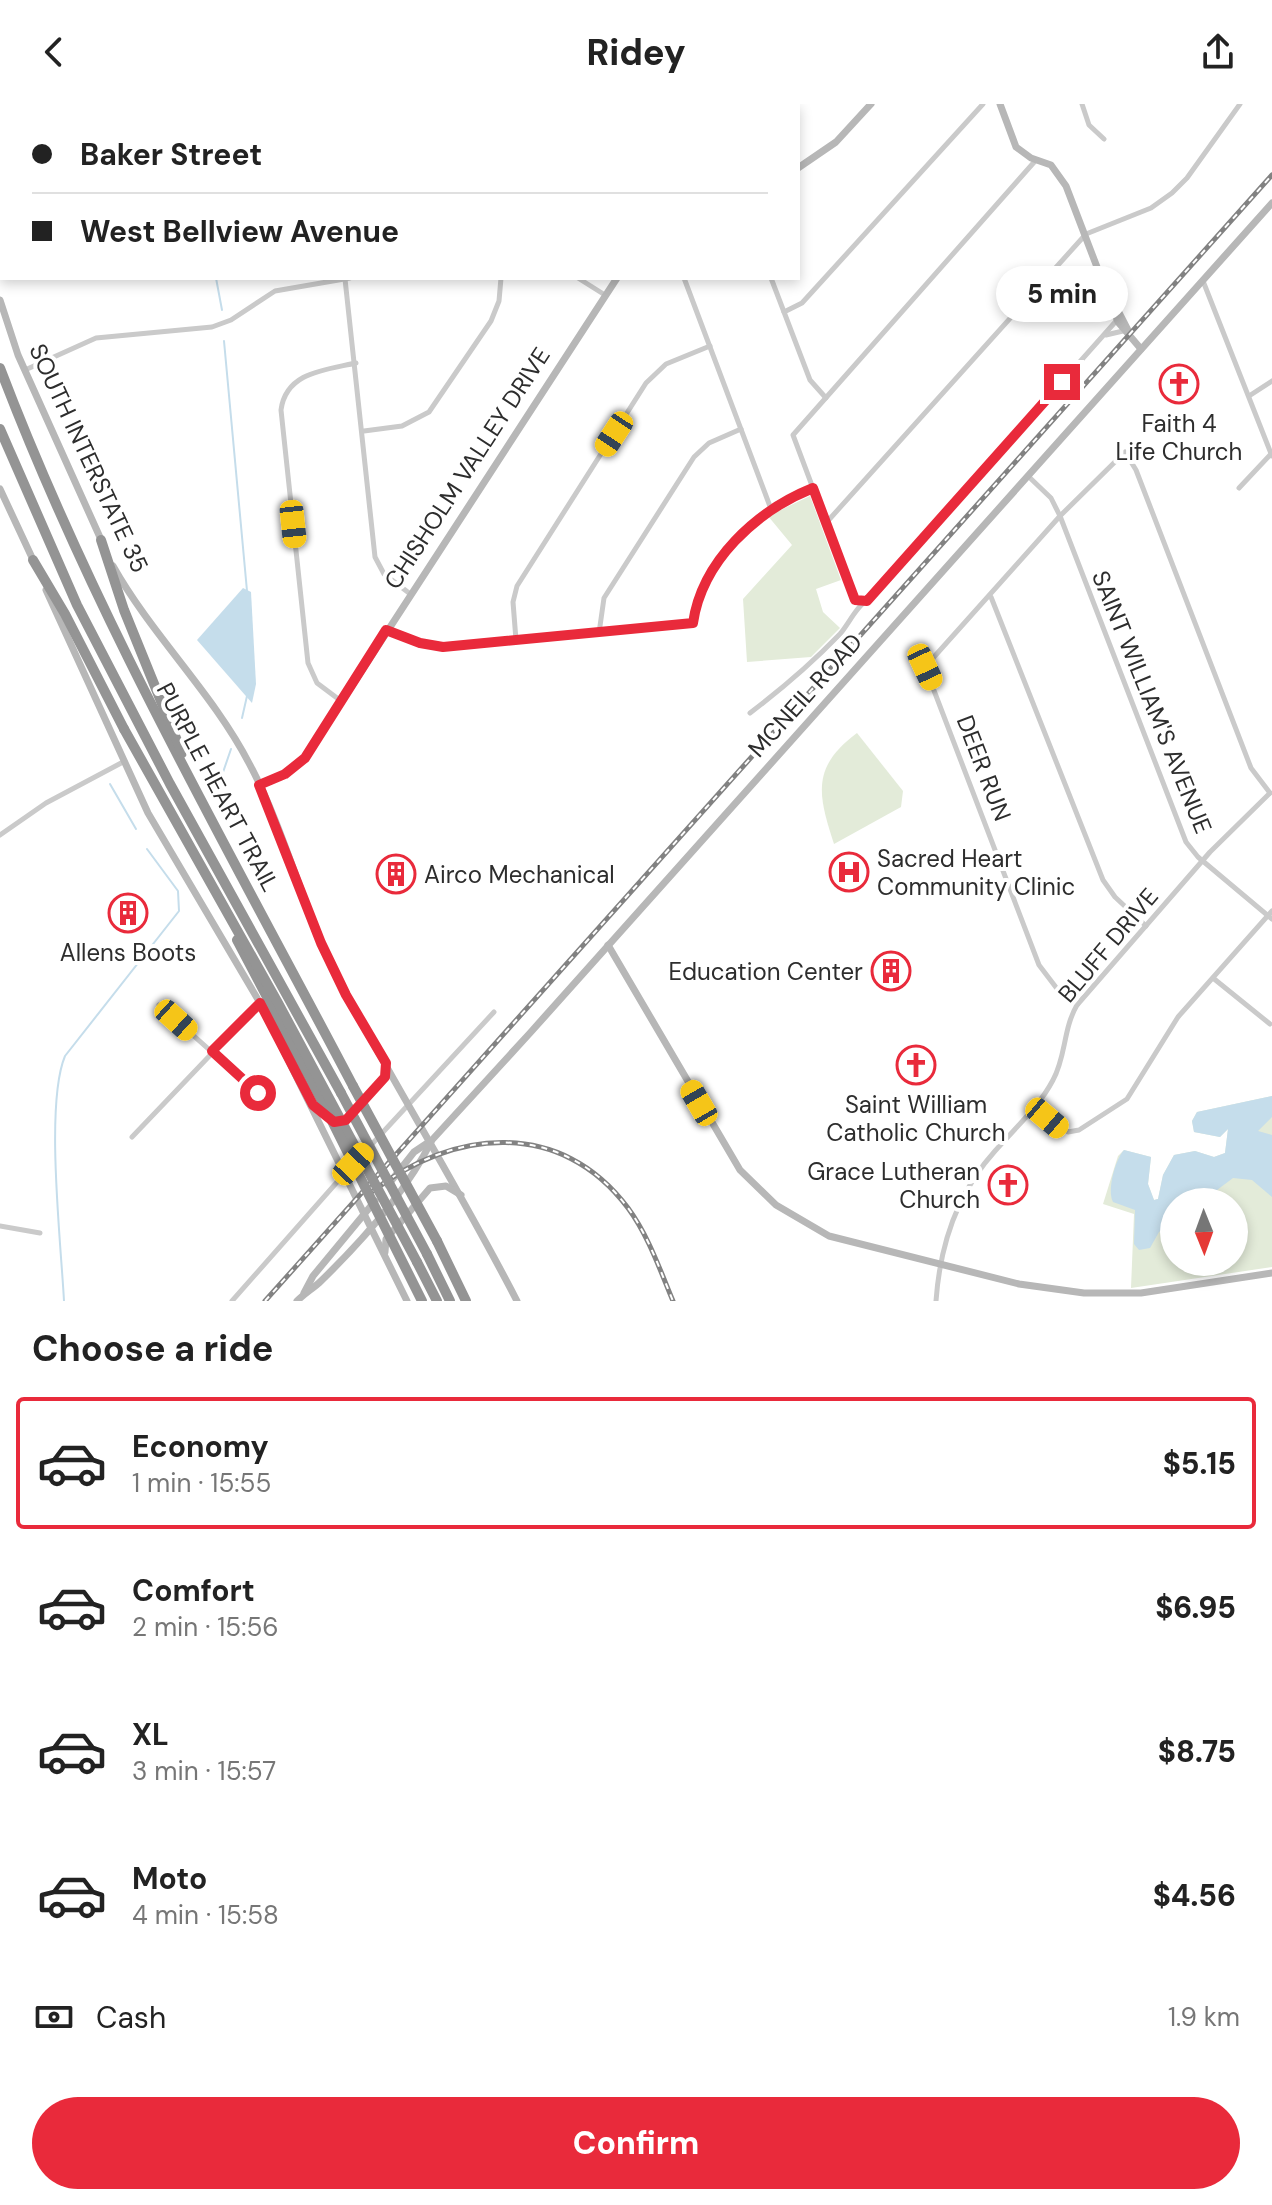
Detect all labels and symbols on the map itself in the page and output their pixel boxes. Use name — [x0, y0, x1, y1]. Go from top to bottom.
callout: 5 min — [996, 266, 1128, 322]
street label: SOUTH INTERSTATE 35 — [22, 339, 156, 577]
street label: CHISHOLM VALLEY DRIVE — [377, 341, 557, 595]
church icon: Faith 4 Life Church — [1158, 363, 1200, 405]
route end — [1044, 364, 1080, 400]
car — [591, 407, 637, 461]
place label: Faith 4 Life Church — [1116, 408, 1242, 467]
car — [279, 499, 307, 549]
street label: SAINT WILLIAM'S AVENUE — [1085, 566, 1219, 838]
street label: MCNEIL ROAD — [741, 627, 869, 763]
car — [904, 640, 946, 694]
street label: PURPLE HEART TRAIL — [150, 677, 286, 897]
street label: DEER RUN — [950, 711, 1018, 825]
place label: Sacred Heart Community Clinic — [877, 843, 1075, 902]
hospital icon: Sacred Heart Community Clinic — [828, 851, 870, 893]
building icon: Airco Mechanical — [375, 853, 417, 895]
place label: Airco Mechanical — [424, 859, 615, 890]
street label: BLUFF DRIVE — [1051, 881, 1165, 1009]
building icon: Allens Boots — [107, 892, 149, 934]
place label: Allens Boots — [60, 937, 196, 968]
building icon: Education Center — [870, 950, 912, 992]
place label: Education Center — [668, 956, 863, 987]
car — [150, 995, 202, 1045]
church icon: Saint William Catholic Church — [895, 1044, 937, 1086]
route start — [240, 1075, 276, 1111]
car — [677, 1076, 721, 1130]
place label: Saint William Catholic Church — [826, 1089, 1006, 1148]
car — [1021, 1093, 1073, 1143]
car — [328, 1138, 378, 1190]
place label: Grace Lutheran Church — [807, 1156, 980, 1215]
church icon: Grace Lutheran Church — [987, 1164, 1029, 1206]
north arrow — [1160, 1188, 1248, 1276]

